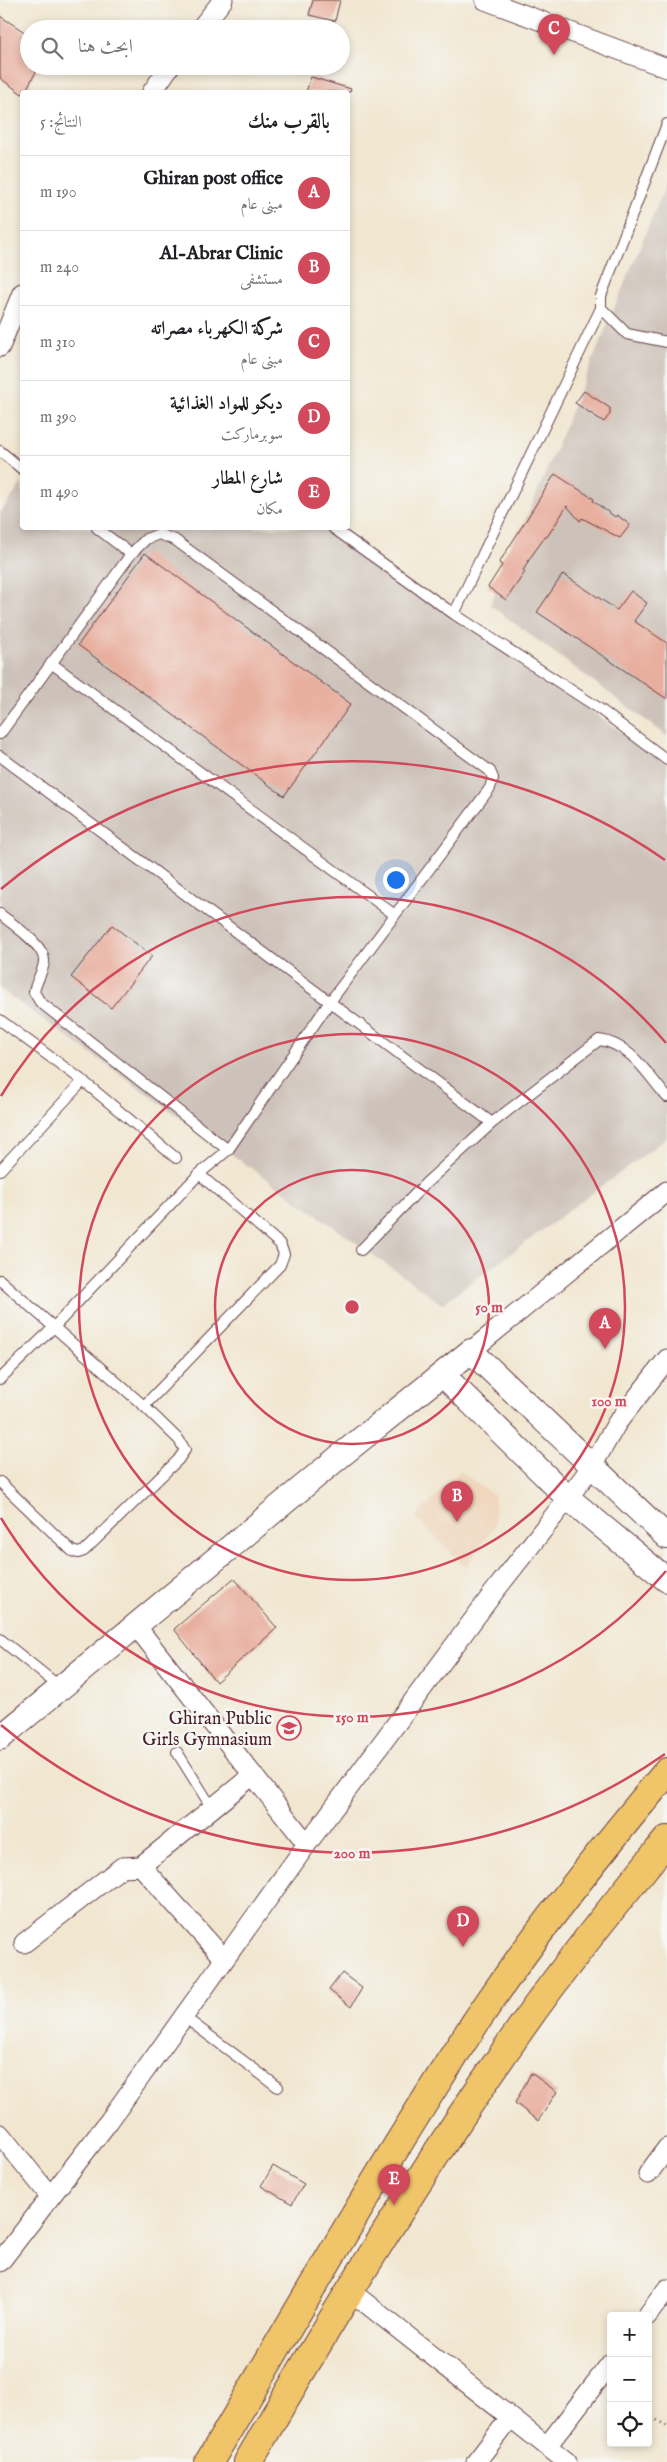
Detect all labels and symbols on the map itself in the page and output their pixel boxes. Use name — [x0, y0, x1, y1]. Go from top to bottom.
pin: C — [538, 14, 570, 55]
your location — [383, 867, 409, 893]
centre of rings — [343, 1298, 361, 1316]
text: 50 m — [475, 1298, 503, 1317]
pin: A — [589, 1308, 621, 1349]
text: 100 m — [591, 1392, 627, 1411]
pin: B — [441, 1481, 473, 1522]
place label: Ghiran Public Girls Gymnasium — [142, 1708, 272, 1752]
text: 150 m — [335, 1708, 369, 1727]
school or university icon: Ghiran Public Girls Gymnasium — [276, 1715, 302, 1741]
text: 200 m — [334, 1844, 371, 1863]
pin: D — [447, 1906, 479, 1947]
pin: E — [378, 2164, 410, 2205]

